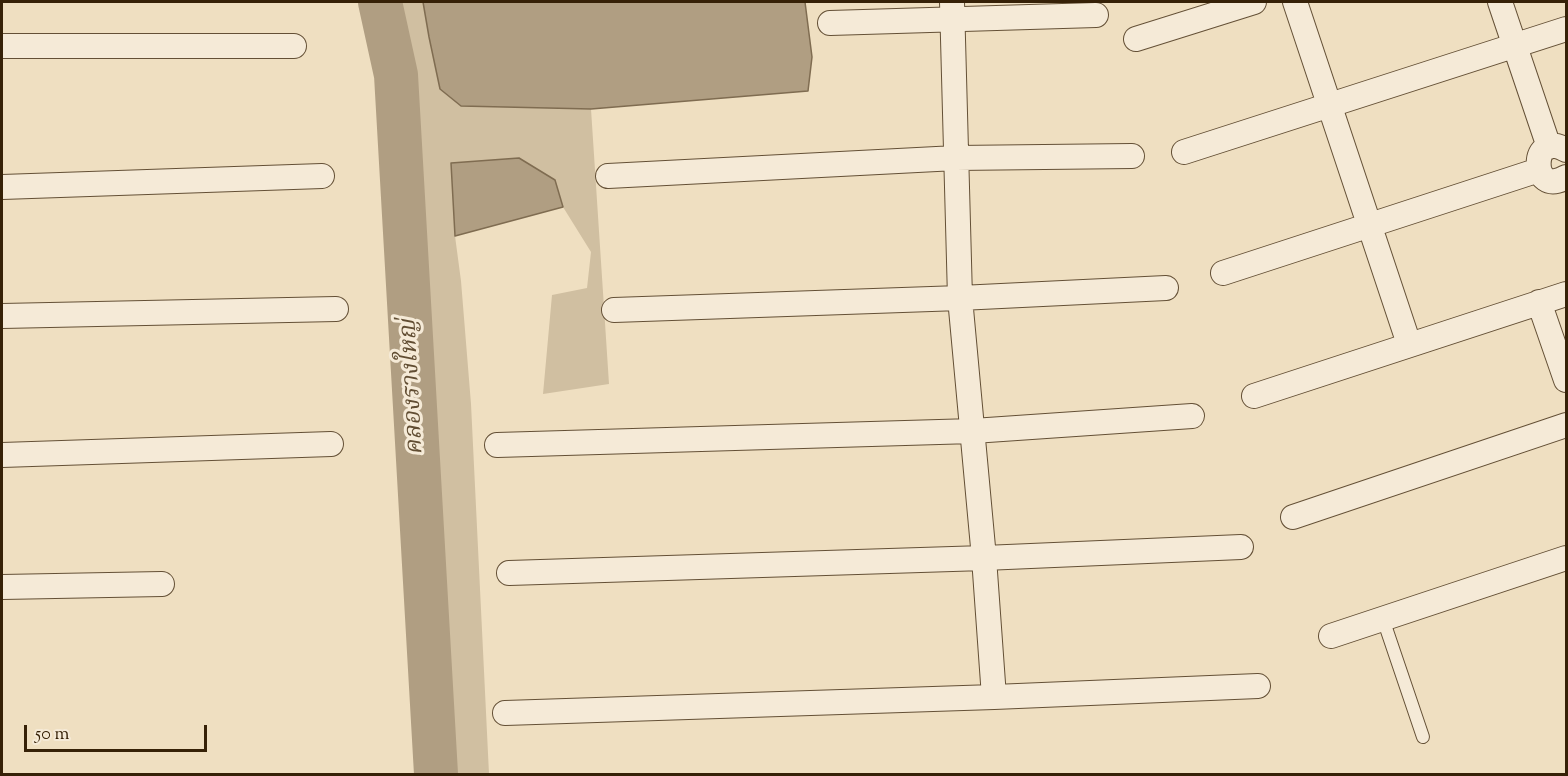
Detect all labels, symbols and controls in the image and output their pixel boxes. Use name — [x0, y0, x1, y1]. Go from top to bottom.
water label: คลองรางใหญ่ — [396, 318, 432, 456]
scale bar — [27, 713, 210, 751]
text: 50 m — [35, 722, 69, 748]

